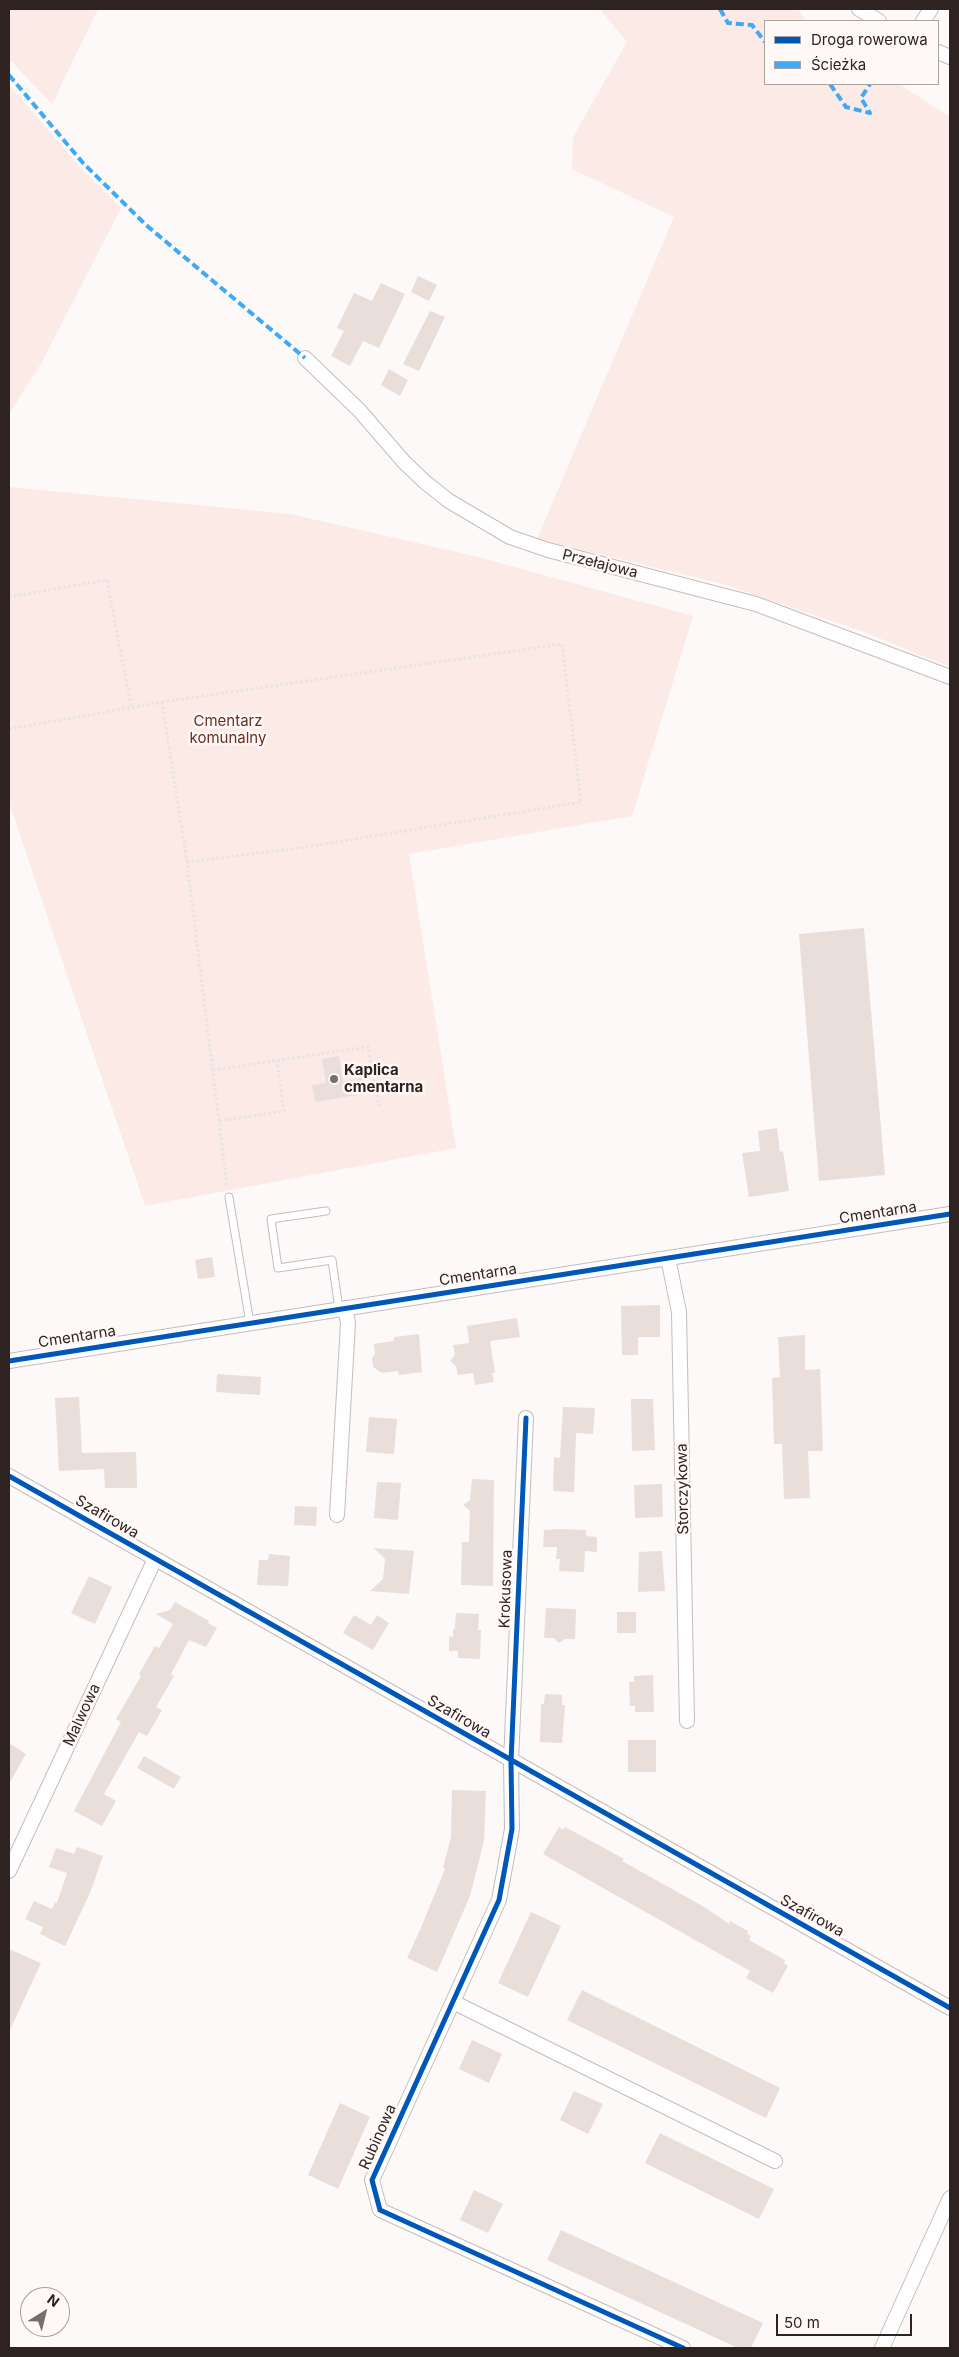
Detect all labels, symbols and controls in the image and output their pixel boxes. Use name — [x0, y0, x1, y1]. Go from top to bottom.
legend — [764, 20, 939, 85]
text: Droga rowerowa — [811, 30, 928, 49]
text: Ścieżka — [811, 55, 866, 74]
street label: Przełajowa — [560, 546, 640, 582]
park label: Cmentarz komunalny — [190, 712, 266, 747]
place label: Kaplica cmentarna — [344, 1061, 423, 1096]
marker: Kaplica cmentarna — [328, 1073, 340, 1085]
street label: Cmentarna — [838, 1198, 918, 1228]
street label: Cmentarna — [438, 1260, 518, 1290]
street label: Cmentarna — [37, 1322, 117, 1352]
street label: Storczykowa — [673, 1443, 693, 1535]
street label: Szafirowa — [72, 1492, 142, 1542]
street label: Krokusowa — [496, 1549, 516, 1629]
street label: Malwowa — [60, 1681, 104, 1749]
street label: Szafirowa — [424, 1692, 494, 1742]
street label: Szafirowa — [777, 1891, 847, 1941]
street label: Rubinowa — [356, 2102, 400, 2172]
north arrow — [20, 2287, 70, 2337]
text: N — [44, 2290, 63, 2310]
scale bar — [779, 2304, 915, 2336]
text: 50 m — [784, 2313, 820, 2332]

